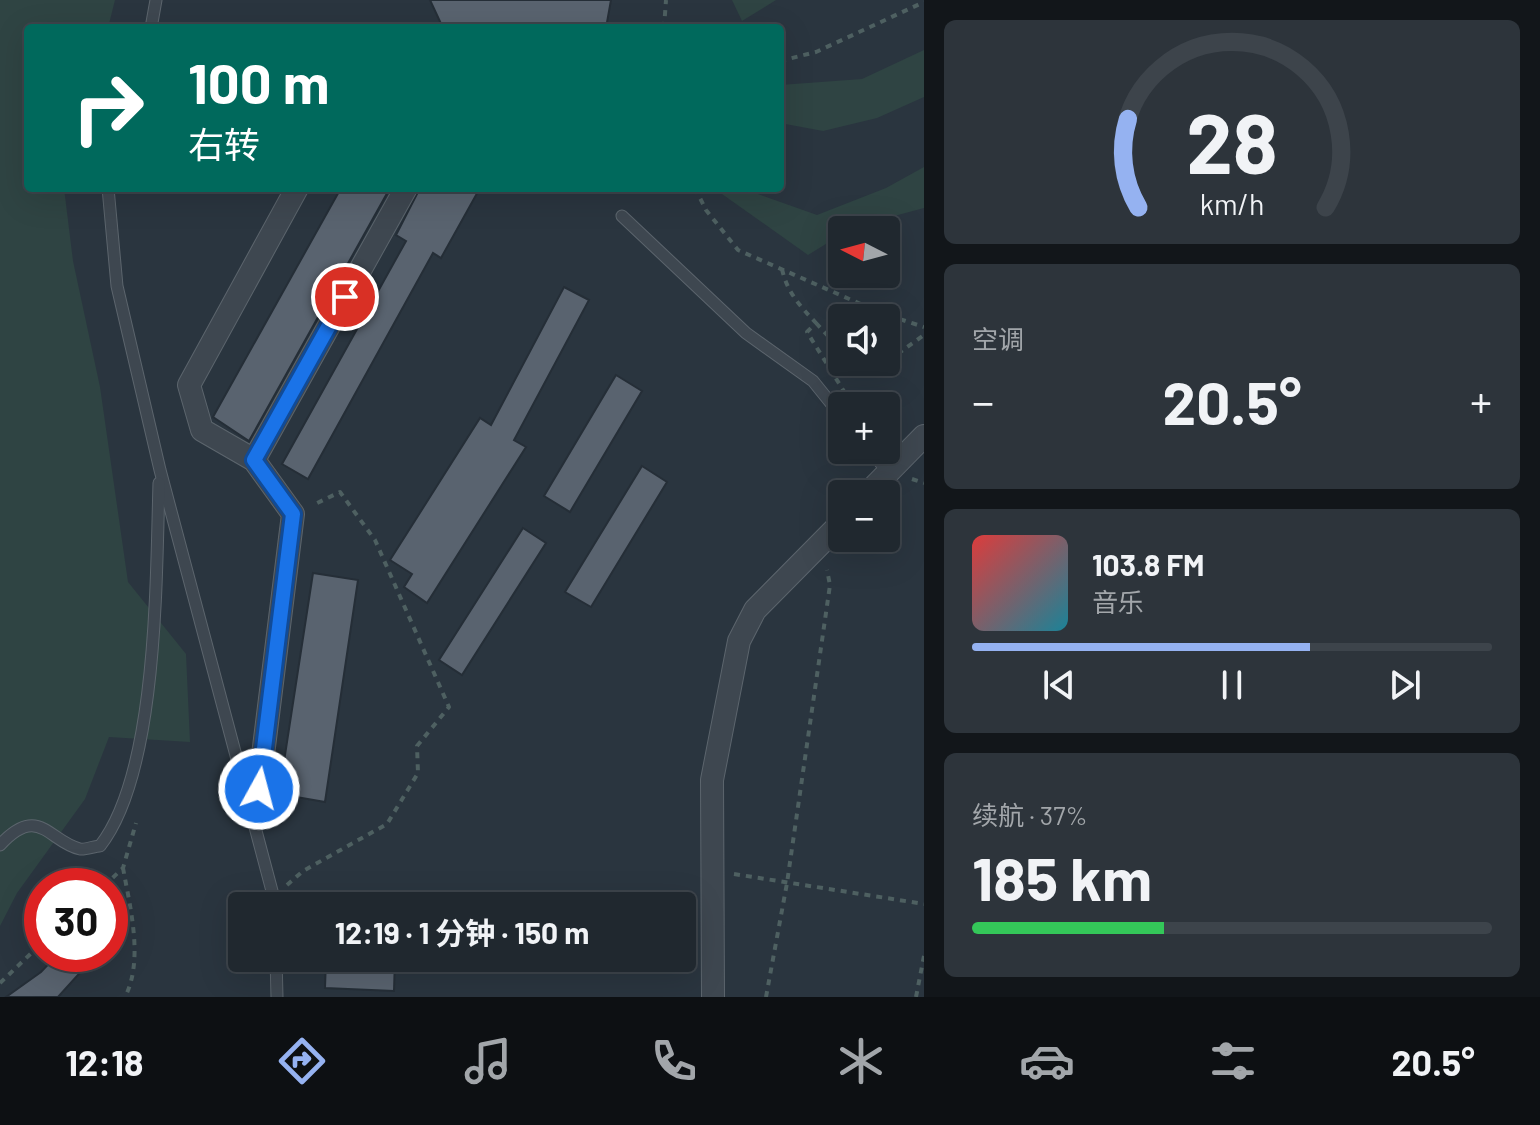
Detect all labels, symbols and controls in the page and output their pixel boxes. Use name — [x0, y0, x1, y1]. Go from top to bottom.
text: 100 m — [188, 48, 330, 115]
icon: right — [56, 56, 160, 160]
text: 28 — [1186, 91, 1278, 191]
text: 右转 — [188, 122, 260, 165]
text: km/h — [1200, 186, 1264, 221]
north arrow — [828, 216, 900, 288]
map controls — [828, 216, 900, 552]
pin — [311, 263, 379, 331]
icon: arrive — [323, 275, 367, 319]
button: sound — [828, 304, 900, 376]
text: 空调 — [972, 323, 1024, 354]
text: 20.5° — [1163, 365, 1301, 437]
text: − — [972, 374, 994, 427]
text: + — [1470, 374, 1492, 427]
button: + — [828, 392, 900, 464]
button: − — [828, 480, 900, 552]
text: 103.8 FM — [1092, 546, 1205, 582]
text: 音乐 — [1092, 586, 1144, 617]
icon: previous — [1037, 663, 1081, 707]
icon: pause — [1210, 663, 1254, 707]
icon: next — [1383, 663, 1427, 707]
position arrow — [217, 747, 301, 831]
text: 续航 · 37% — [972, 799, 1088, 830]
text: 185 km — [972, 841, 1152, 913]
speed limit sign: 30 — [24, 868, 128, 972]
text: 12:19 · 1 分钟 · 150 m — [335, 914, 589, 950]
icon: directions — [274, 1033, 330, 1089]
icon: music — [460, 1033, 516, 1089]
icon: phone — [646, 1033, 702, 1089]
icon: climate — [833, 1033, 889, 1089]
icon: car — [1019, 1033, 1075, 1089]
icon: filters — [1205, 1033, 1261, 1089]
text: 12:18 — [65, 1040, 143, 1083]
text: 20.5° — [1391, 1040, 1475, 1083]

